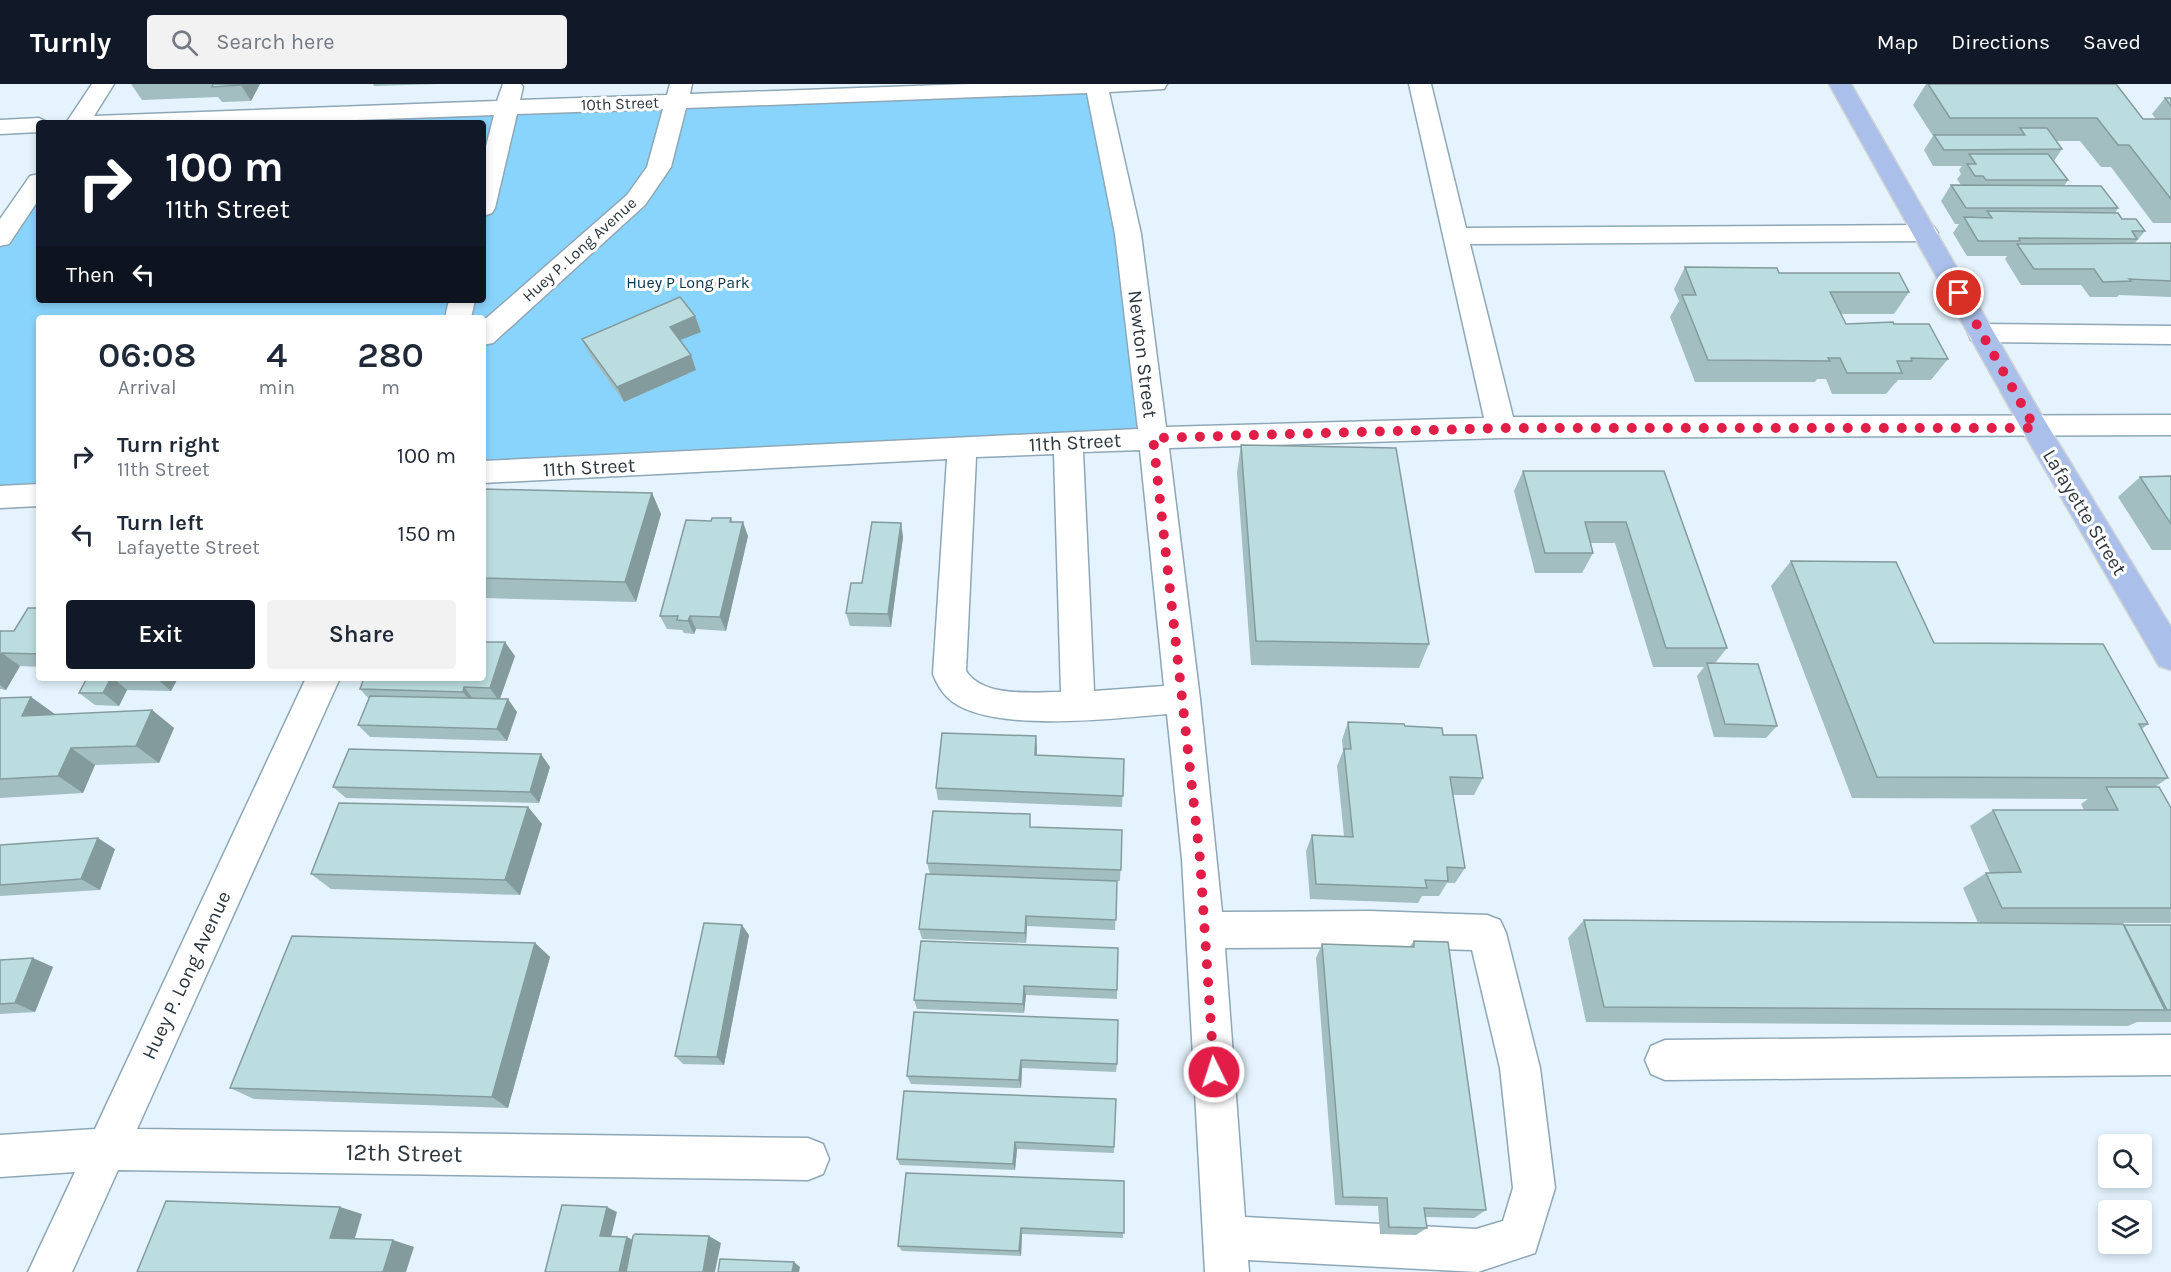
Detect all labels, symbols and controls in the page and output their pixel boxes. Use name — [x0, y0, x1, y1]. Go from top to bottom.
search box — [147, 15, 567, 69]
text: Turnly — [30, 26, 111, 59]
icon: search — [168, 26, 201, 59]
text: Search here — [216, 29, 335, 55]
text: Map — [1877, 30, 1918, 54]
text: Directions — [1951, 30, 2050, 54]
text: Saved — [2083, 30, 2141, 54]
street label: 10th Street — [581, 93, 659, 114]
text: 100 m — [165, 142, 284, 192]
icon: right — [66, 144, 144, 222]
text: 11th Street — [165, 193, 290, 225]
street label: Huey P. Long Avenue — [518, 193, 640, 306]
icon: left — [127, 258, 160, 291]
text: Then — [66, 262, 115, 288]
pin — [1933, 267, 1984, 318]
park label: Huey P Long Park — [626, 273, 750, 292]
icon: arrive — [1942, 276, 1975, 309]
street label: Newton Street — [1123, 289, 1162, 420]
text: 06:08 — [98, 334, 197, 376]
text: 4 — [266, 334, 287, 376]
text: 280 — [357, 334, 424, 376]
text: Arrival — [118, 376, 177, 399]
text: min — [258, 376, 295, 399]
text: m — [381, 376, 400, 399]
street label: 11th Street — [1028, 429, 1122, 456]
text: Turn right — [117, 432, 220, 458]
icon: right — [66, 440, 99, 473]
text: 100 m — [397, 443, 456, 469]
street label: Lafayette Street — [2038, 445, 2131, 580]
street label: 11th Street — [542, 454, 636, 481]
text: 11th Street — [117, 458, 209, 481]
text: Turn left — [117, 510, 204, 536]
icon: left — [66, 518, 99, 551]
text: 150 m — [397, 521, 456, 547]
text: Lafayette Street — [117, 536, 260, 559]
button: Exit — [66, 600, 255, 669]
button: Share — [267, 600, 456, 669]
street label: Huey P. Long Avenue — [137, 887, 236, 1063]
position arrow — [1182, 1040, 1246, 1104]
map controls — [2098, 1134, 2152, 1254]
button: search — [2098, 1134, 2152, 1188]
street label: 12th Street — [345, 1138, 463, 1168]
button: layers — [2098, 1200, 2152, 1254]

